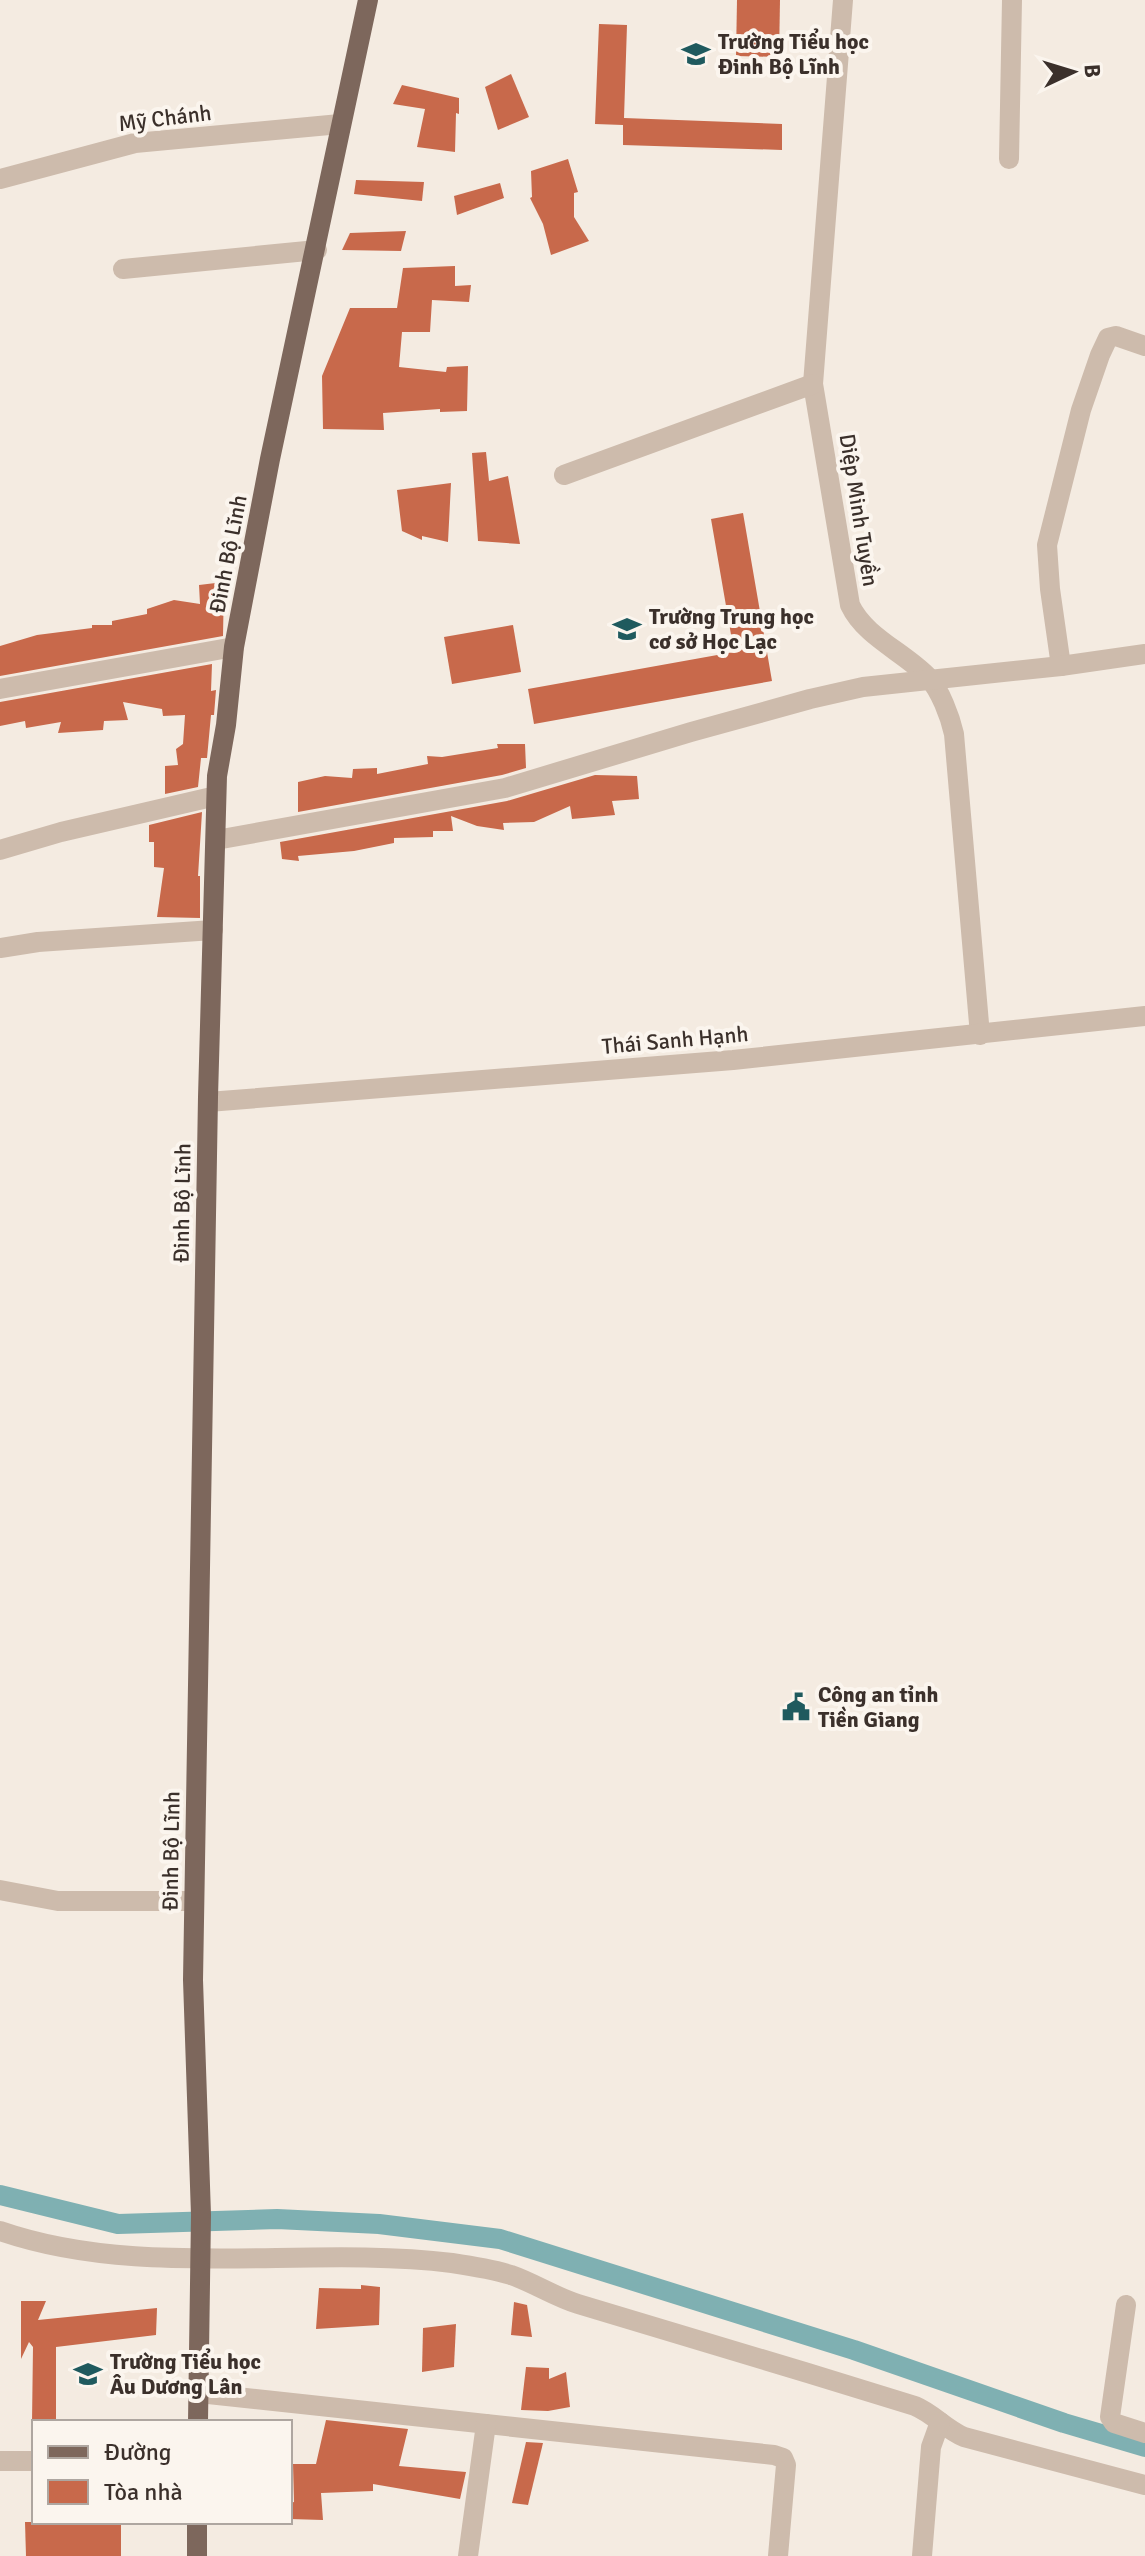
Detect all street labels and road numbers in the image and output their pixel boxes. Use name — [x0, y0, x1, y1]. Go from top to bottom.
street label: Mỹ Chánh — [117, 99, 213, 137]
street label: Diệp Minh Tuyền — [834, 432, 884, 588]
street label: Đinh Bộ Lĩnh — [203, 493, 253, 615]
street label: Thái Sanh Hạnh — [601, 1020, 749, 1060]
street label: Đinh Bộ Lĩnh — [167, 1143, 197, 1263]
street label: Đinh Bộ Lĩnh — [156, 1791, 186, 1911]

